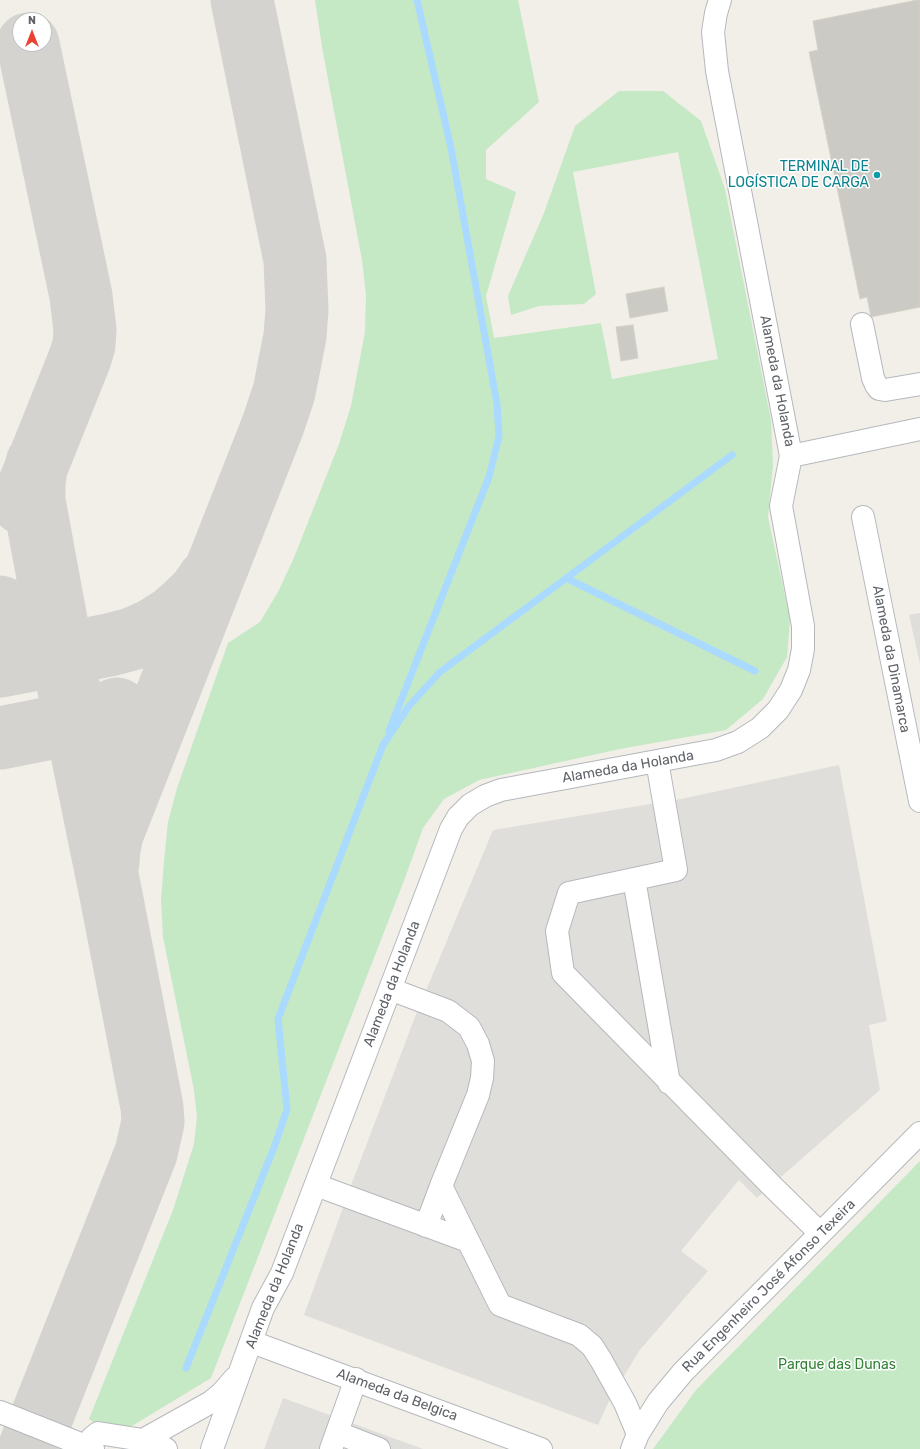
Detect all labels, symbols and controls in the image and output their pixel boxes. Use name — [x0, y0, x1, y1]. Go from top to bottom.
north arrow — [12, 12, 52, 52]
text: N — [28, 14, 36, 27]
place label: TERMINAL DE LOGÍSTICA DE CARGA — [728, 159, 869, 192]
marker: TERMINAL DE LOGÍSTICA DE CARGA — [872, 170, 882, 180]
street label: Alameda da Holanda — [756, 314, 798, 448]
street label: Alameda da Dinamarca — [868, 584, 914, 734]
street label: Alameda da Holanda — [561, 747, 695, 787]
street label: Alameda da Holanda — [360, 919, 424, 1049]
street label: Rua Engenheiro José Afonso Texeira — [679, 1196, 859, 1376]
street label: Alameda da Holanda — [242, 1221, 308, 1351]
park label: Parque das Dunas — [778, 1357, 896, 1373]
street label: Alameda da Belgica — [334, 1365, 460, 1425]

